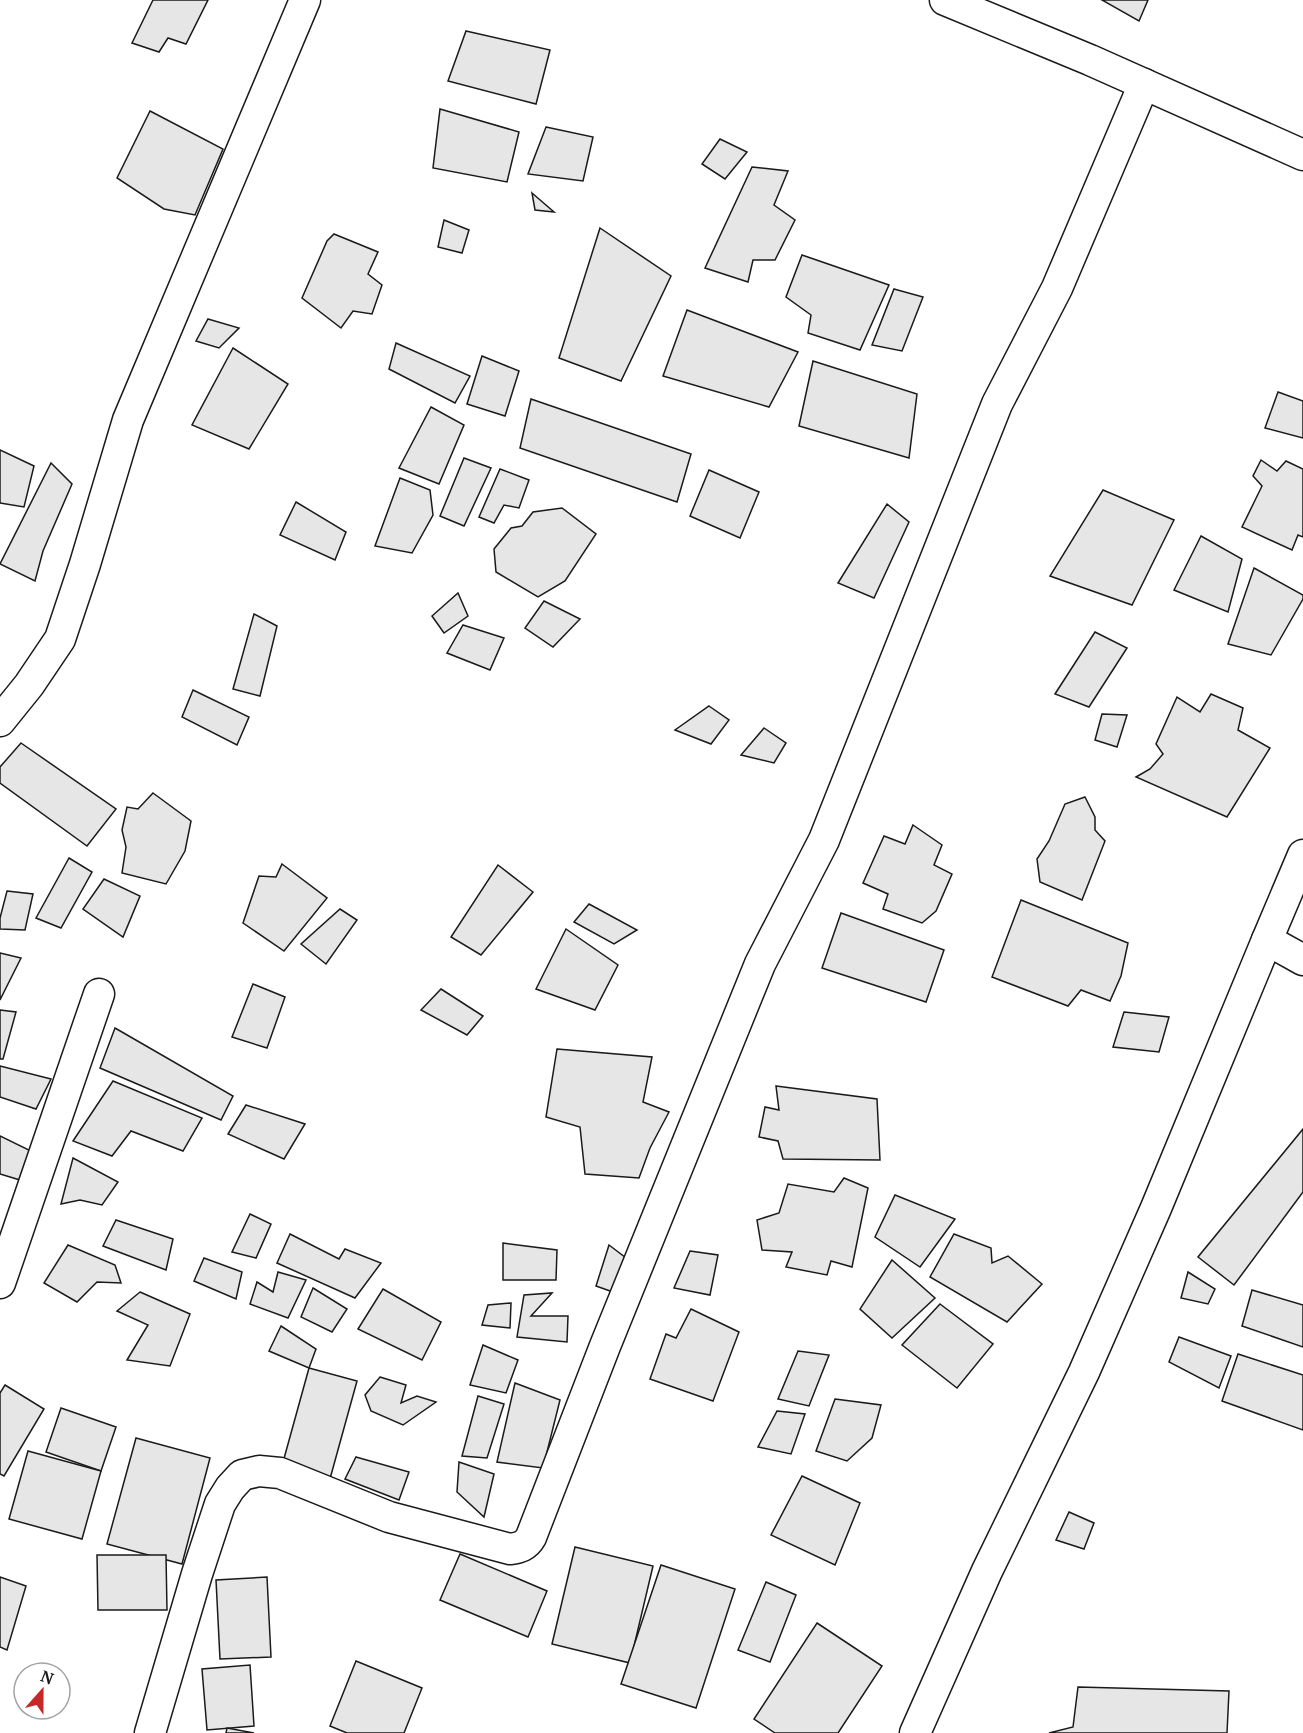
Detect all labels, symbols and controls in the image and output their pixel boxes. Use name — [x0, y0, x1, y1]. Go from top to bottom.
north arrow — [12, 1661, 72, 1721]
text: N — [38, 1665, 57, 1689]

